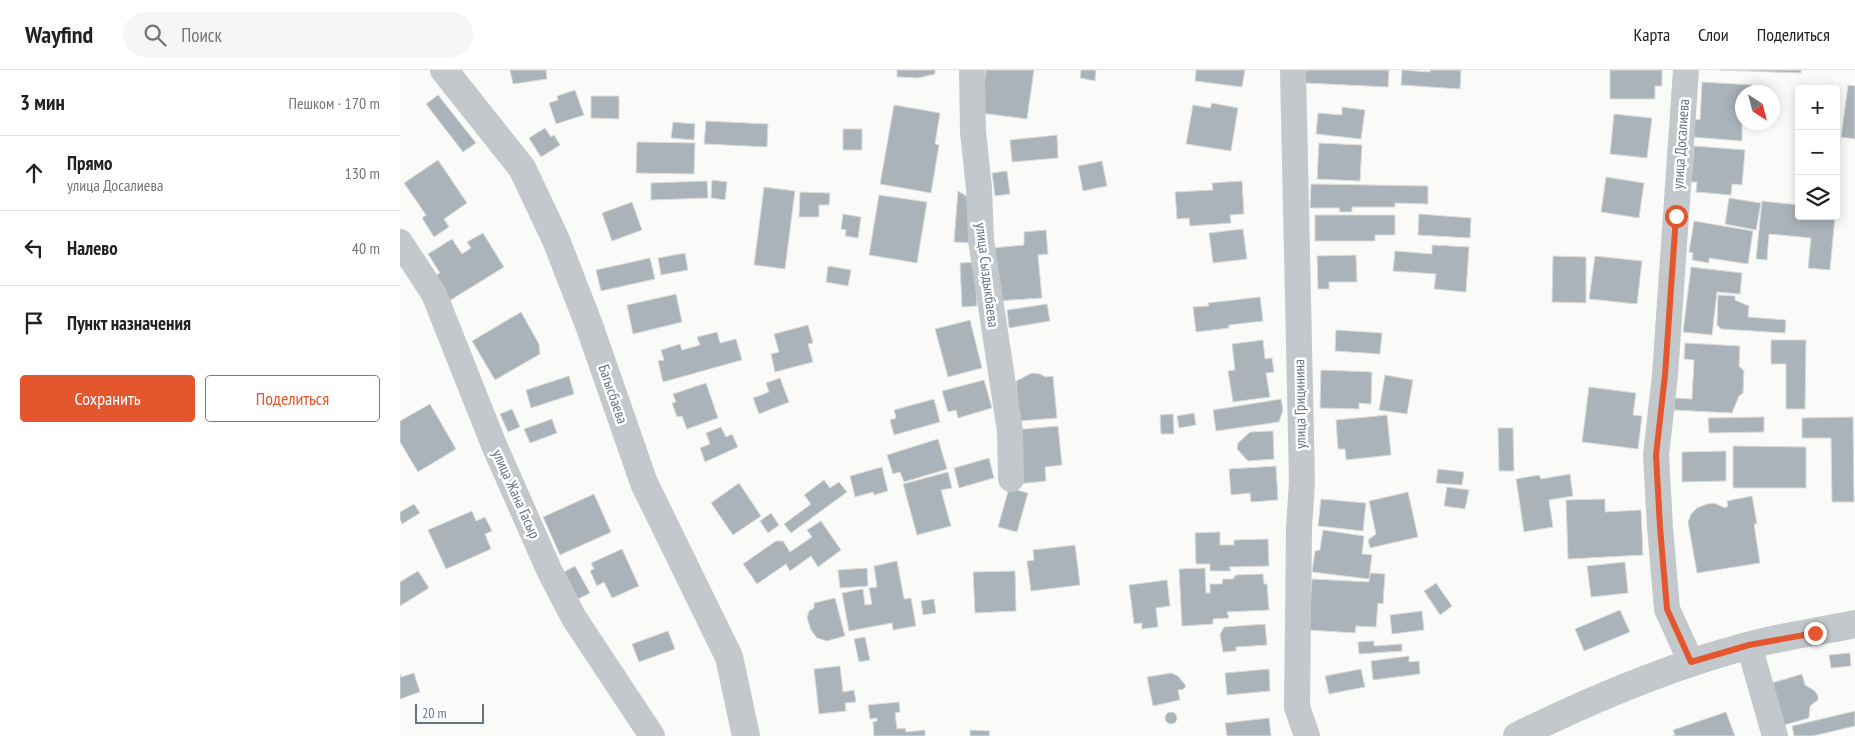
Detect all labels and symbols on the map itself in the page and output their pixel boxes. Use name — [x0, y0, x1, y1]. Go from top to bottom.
north arrow — [1735, 85, 1780, 130]
street label: улица Досалиева — [1668, 98, 1693, 190]
route start — [1665, 205, 1688, 228]
street label: улица Сыздыкбаева — [972, 222, 1003, 328]
street label: улица Грицинина — [1289, 359, 1310, 449]
street label: Багысбаева — [595, 362, 632, 426]
street label: улица Жана Гасыр — [488, 446, 545, 541]
route end — [1804, 622, 1827, 645]
scale bar — [415, 701, 484, 724]

